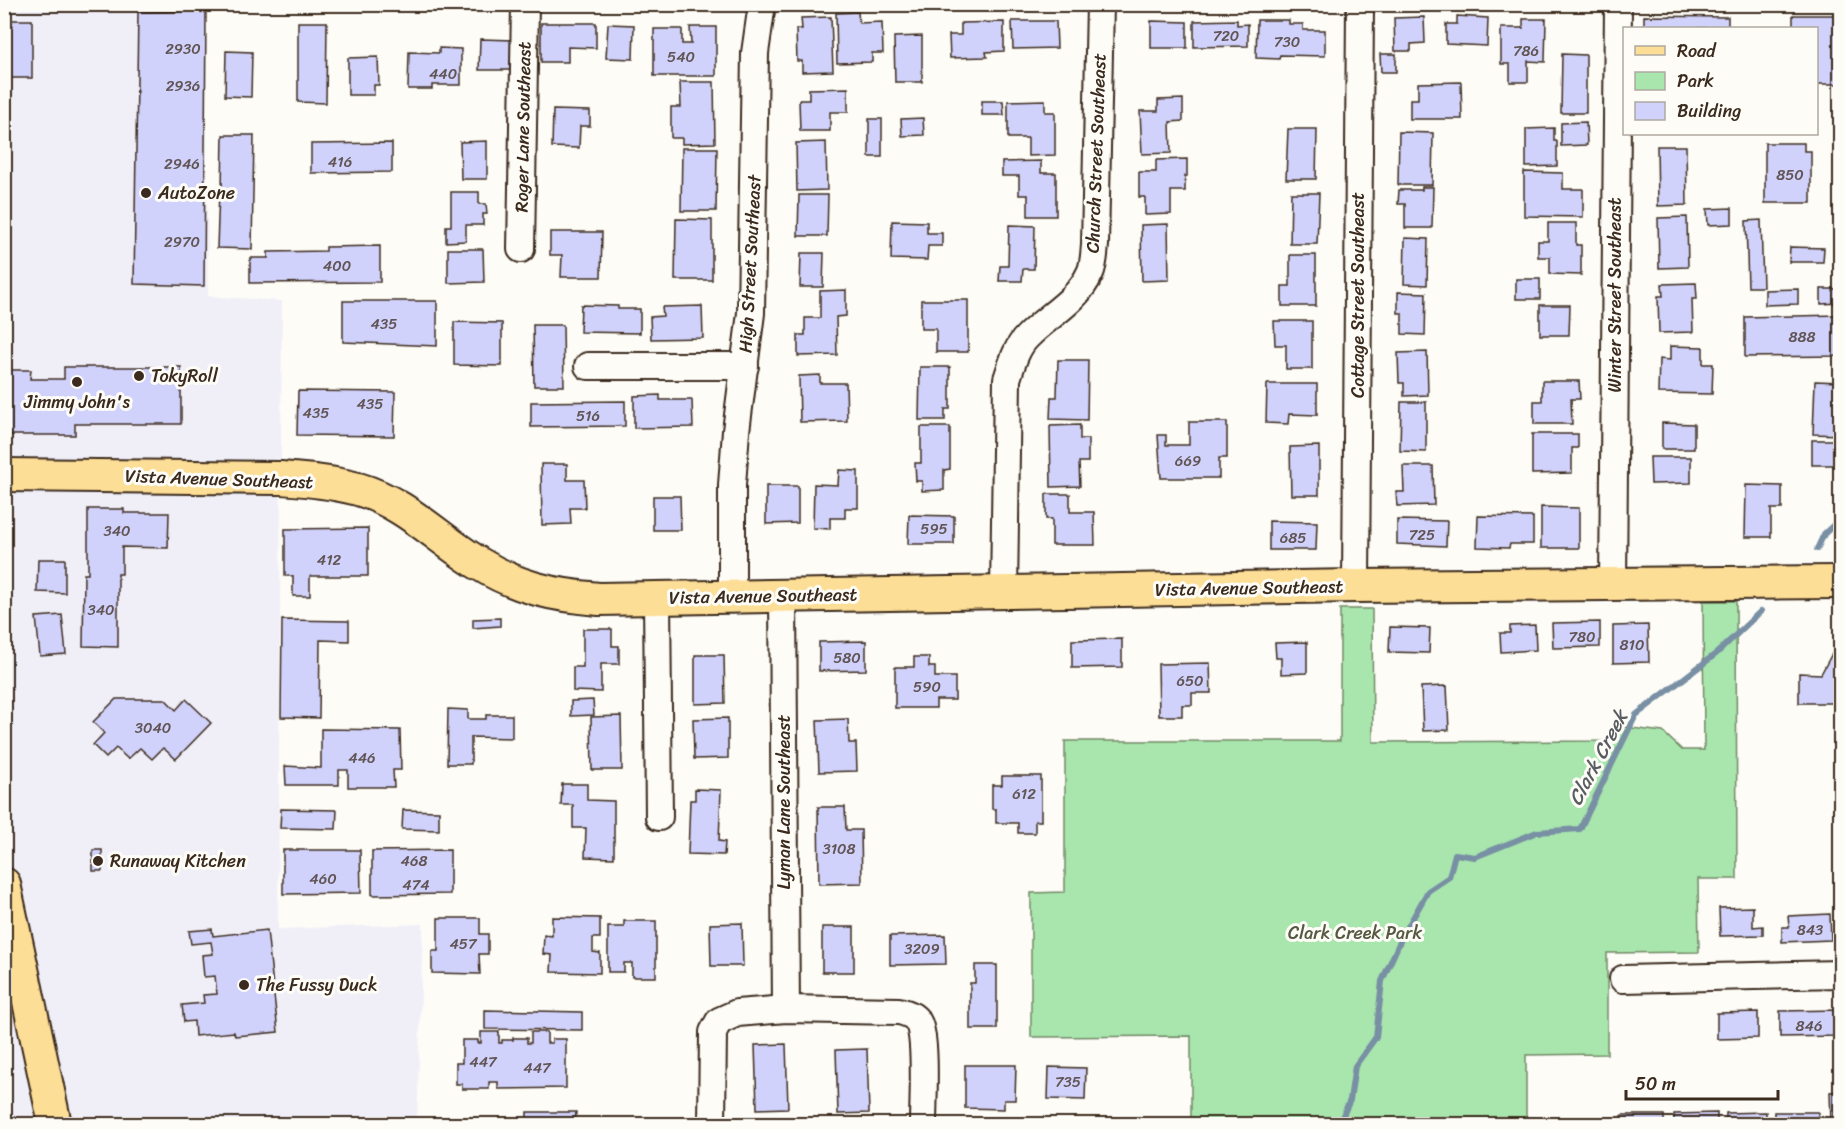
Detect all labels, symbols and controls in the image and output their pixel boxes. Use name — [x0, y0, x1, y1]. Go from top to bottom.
house number: 720 — [1213, 23, 1239, 49]
legend — [1623, 27, 1818, 135]
house number: 730 — [1274, 29, 1300, 55]
text: Road — [1677, 35, 1717, 67]
house number: 2930 — [165, 36, 201, 62]
house number: 786 — [1513, 38, 1539, 64]
street label: Roger Lane Southeast — [506, 41, 540, 213]
house number: 540 — [667, 44, 695, 70]
street label: Church Street Southeast — [1077, 52, 1115, 253]
house number: 440 — [429, 61, 457, 87]
text: Park — [1677, 65, 1714, 97]
house number: 2936 — [166, 73, 200, 99]
text: Building — [1677, 95, 1741, 127]
house number: 416 — [328, 149, 352, 175]
house number: 2946 — [164, 151, 200, 177]
house number: 850 — [1776, 162, 1804, 188]
street label: High Street Southeast — [729, 173, 771, 354]
place label: AutoZone — [157, 177, 235, 209]
marker: AutoZone — [139, 186, 153, 200]
street label: Cottage Street Southeast — [1342, 192, 1374, 398]
street label: Winter Street Southeast — [1599, 197, 1631, 393]
house number: 2970 — [164, 229, 200, 255]
house number: 400 — [323, 253, 351, 279]
house number: 435 — [371, 311, 397, 337]
house number: 888 — [1788, 324, 1816, 350]
place label: TokyRoll — [151, 360, 219, 392]
marker: TokyRoll — [132, 369, 146, 383]
marker: Jimmy John's — [70, 375, 84, 389]
place label: Jimmy John's — [23, 386, 131, 418]
house number: 435 — [357, 391, 383, 417]
house number: 435 — [303, 400, 329, 426]
house number: 516 — [576, 403, 600, 429]
house number: 669 — [1175, 448, 1201, 474]
street label: Vista Avenue Southeast — [124, 460, 314, 498]
house number: 595 — [920, 516, 948, 542]
house number: 340 — [103, 518, 131, 544]
house number: 725 — [1409, 522, 1435, 548]
house number: 685 — [1280, 525, 1306, 551]
house number: 412 — [317, 547, 342, 573]
street label: Vista Avenue Southeast — [1155, 570, 1344, 606]
street label: Vista Avenue Southeast — [669, 578, 858, 614]
house number: 340 — [87, 597, 115, 623]
house number: 780 — [1568, 624, 1596, 650]
house number: 810 — [1620, 632, 1644, 658]
house number: 580 — [833, 645, 861, 671]
house number: 650 — [1176, 668, 1204, 694]
house number: 590 — [913, 674, 941, 700]
water label: Clark Creek — [1558, 702, 1639, 812]
street label: Lyman Lane Southeast — [768, 714, 800, 889]
house number: 3040 — [135, 715, 171, 741]
house number: 446 — [348, 745, 376, 771]
house number: 612 — [1012, 781, 1036, 807]
house number: 3108 — [822, 836, 856, 862]
place label: Runaway Kitchen — [110, 845, 246, 877]
house number: 468 — [401, 848, 427, 874]
marker: Runaway Kitchen — [91, 854, 105, 868]
house number: 460 — [309, 866, 337, 892]
house number: 474 — [402, 872, 430, 898]
park label: Clark Creek Park — [1288, 917, 1422, 949]
house number: 843 — [1797, 917, 1823, 943]
house number: 457 — [449, 931, 478, 957]
house number: 3209 — [904, 936, 940, 962]
place label: The Fussy Duck — [256, 969, 377, 1001]
marker: The Fussy Duck — [237, 978, 251, 992]
house number: 846 — [1796, 1013, 1822, 1039]
house number: 447 — [469, 1049, 498, 1075]
house number: 447 — [523, 1055, 552, 1081]
scale bar — [1626, 1063, 1778, 1101]
text: 50 m — [1635, 1068, 1676, 1100]
house number: 735 — [1055, 1069, 1081, 1095]

